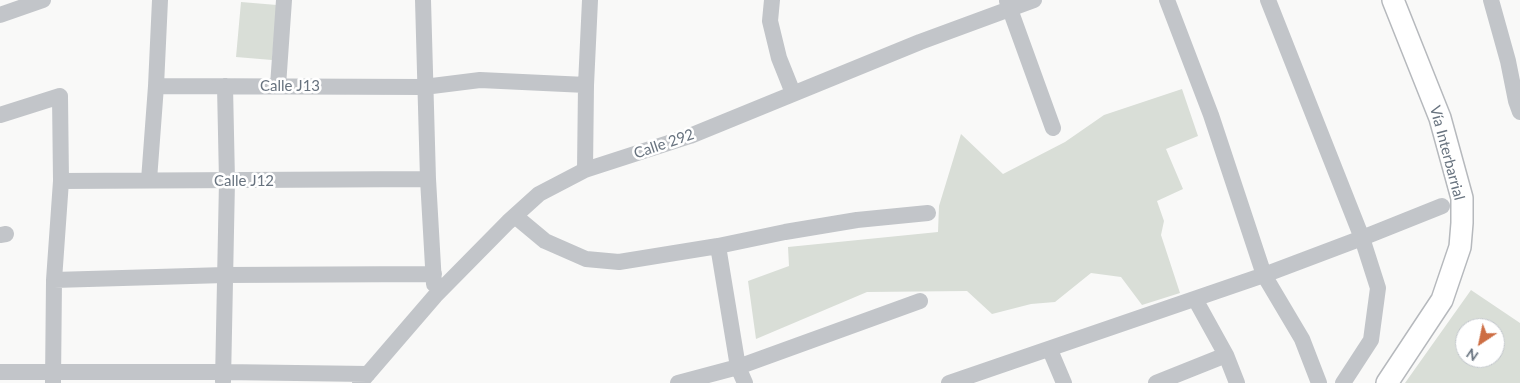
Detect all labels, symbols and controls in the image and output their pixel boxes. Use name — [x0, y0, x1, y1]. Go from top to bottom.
street label: Calle J13 — [260, 77, 320, 95]
street label: Vía Interbarrial — [1426, 104, 1468, 202]
street label: Calle 292 — [632, 125, 696, 163]
street label: Calle J12 — [214, 172, 274, 190]
north arrow — [1455, 318, 1505, 368]
text: N — [1463, 345, 1481, 365]

